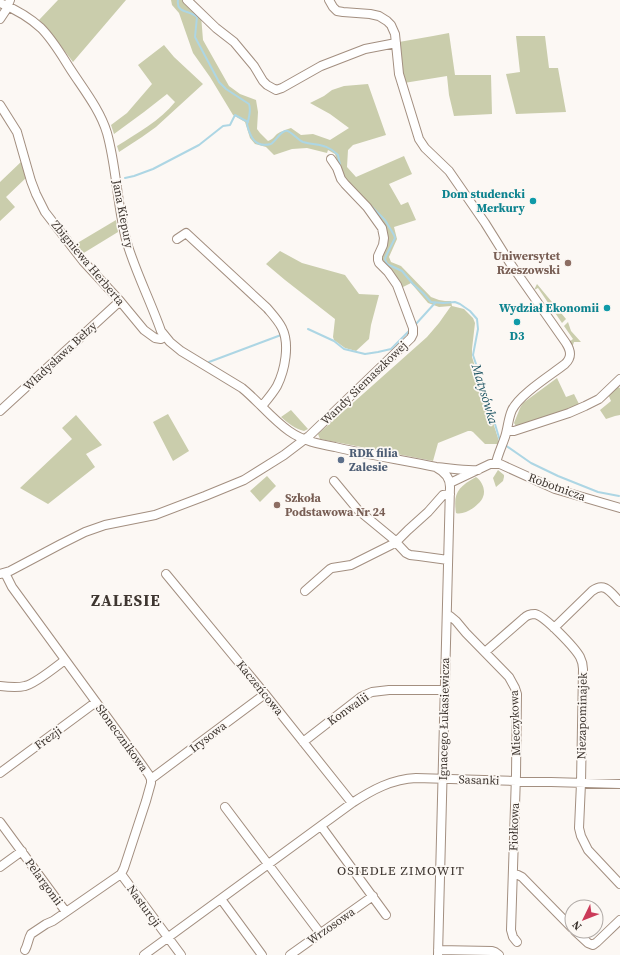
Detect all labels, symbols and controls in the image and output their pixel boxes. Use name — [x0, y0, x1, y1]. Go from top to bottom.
street label: Jana Kiepury — [108, 178, 138, 250]
place label: Dom studencki Merkury — [442, 186, 526, 216]
marker: Dom studencki Merkury — [528, 196, 538, 206]
street label: Zbigniewa Herberta — [48, 217, 129, 310]
place label: Uniwersytet Rzeszowski — [493, 248, 561, 278]
marker: Uniwersytet Rzeszowski — [563, 258, 573, 268]
place label: Wydział Ekonomii — [499, 300, 599, 316]
marker: Wydział Ekonomii — [602, 303, 612, 313]
street label: Władysława Bełzy — [20, 317, 101, 394]
marker: D3 — [512, 317, 522, 327]
place label: D3 — [510, 328, 525, 344]
street label: Wandy Siemaszkowej — [317, 338, 411, 428]
water label: Matysówka — [467, 361, 502, 426]
place label: RDK filia Zalesie — [349, 445, 398, 475]
marker: RDK filia Zalesie — [336, 455, 346, 465]
street label: Robotnicza — [526, 469, 589, 505]
place label: Szkoła Podstawowa Nr 24 — [285, 490, 386, 520]
marker: Szkoła Podstawowa Nr 24 — [272, 500, 282, 510]
district label: ZALESIE — [91, 589, 161, 611]
street label: Kaczeńcowa — [233, 657, 288, 719]
street label: Ignacego Łukasiewicza — [435, 657, 453, 781]
street label: Niezapominajek — [573, 672, 591, 760]
street label: Konwalii — [324, 689, 372, 729]
street label: Mieczykowa — [506, 689, 524, 756]
street label: Słonecznikowa — [92, 701, 152, 776]
street label: Irysowa — [186, 717, 231, 756]
street label: Frezji — [31, 722, 65, 753]
street label: Sasanki — [458, 771, 500, 789]
street label: Fiołkowa — [505, 802, 523, 851]
street label: Pelargonii — [22, 855, 67, 909]
district label: OSIEDLE ZIMOWIT — [337, 862, 465, 879]
street label: Nasturcji — [123, 882, 165, 931]
north arrow — [564, 899, 604, 939]
street label: Wrzosowa — [304, 903, 359, 948]
text: N — [569, 917, 585, 934]

